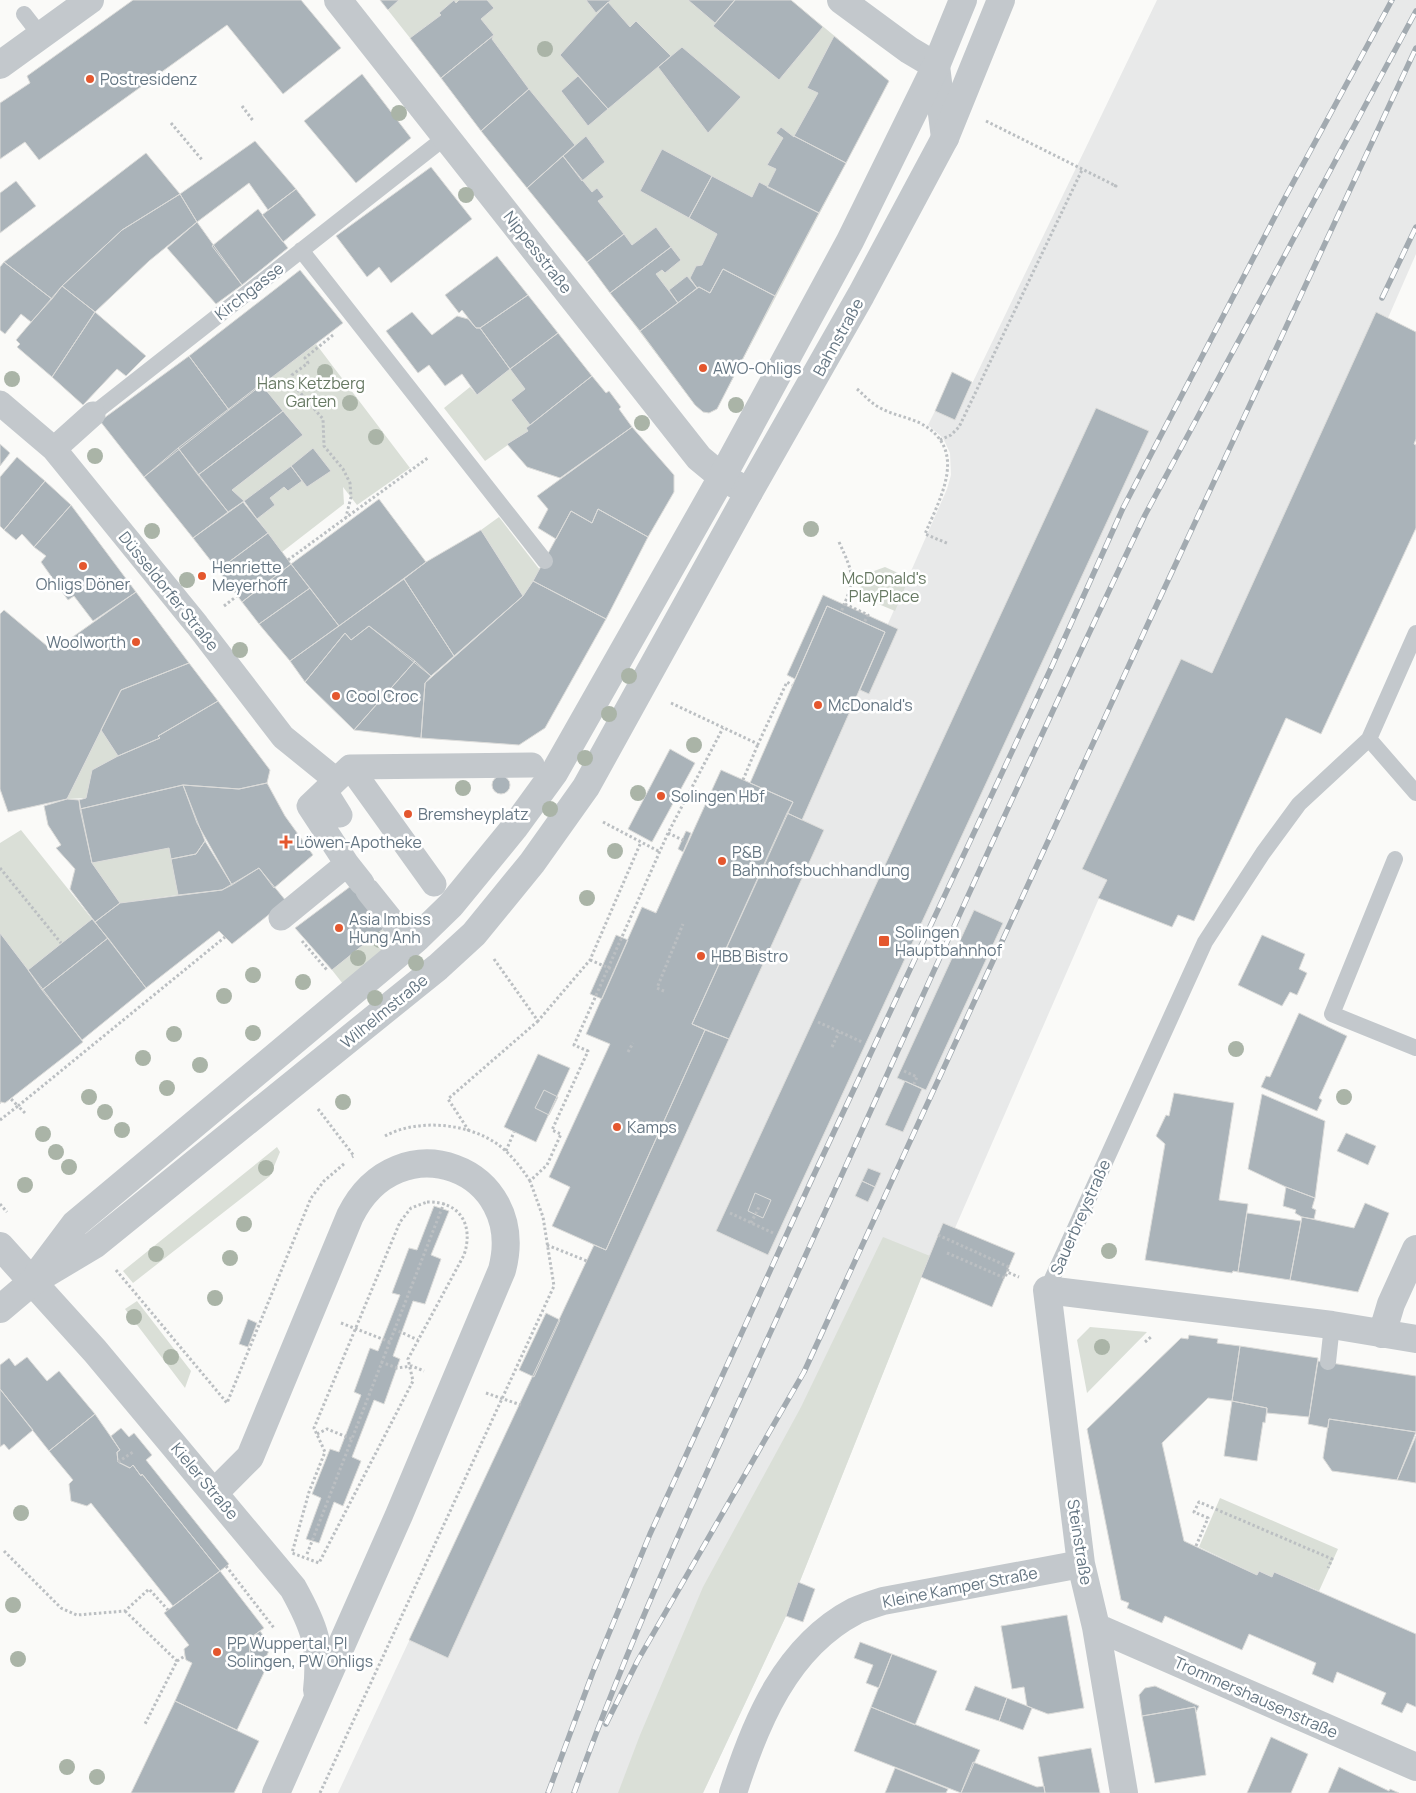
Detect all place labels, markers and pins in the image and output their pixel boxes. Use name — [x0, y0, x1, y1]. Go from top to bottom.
place label: Postresidenz — [100, 68, 197, 90]
marker: Postresidenz — [84, 73, 96, 85]
place label: AWO-Ohligs — [713, 357, 801, 379]
marker: AWO-Ohligs — [697, 362, 709, 374]
place label: Henriette Meyerhoff — [212, 556, 288, 596]
marker: Ohligs Döner — [77, 560, 89, 572]
marker: Henriette Meyerhoff — [196, 570, 208, 582]
place label: Ohligs Döner — [36, 573, 130, 595]
place label: Woolworth — [46, 631, 126, 653]
marker: Woolworth — [130, 636, 142, 648]
place label: Cool Croc — [346, 685, 419, 707]
marker: Cool Croc — [330, 690, 342, 702]
place label: McDonald's — [828, 694, 913, 716]
marker: McDonald's — [812, 699, 824, 711]
place label: Solingen Hbf — [671, 785, 765, 807]
marker: Solingen Hbf — [655, 790, 667, 802]
place label: Bremsheyplatz — [418, 803, 529, 825]
marker: Bremsheyplatz — [402, 808, 414, 820]
place label: Löwen-Apotheke — [296, 831, 422, 853]
marker: Löwen-Apotheke — [280, 836, 292, 848]
place label: P&B Bahnhofsbuchhandlung — [732, 841, 910, 881]
marker: P&B Bahnhofsbuchhandlung — [716, 855, 728, 867]
place label: Asia Imbiss Hung Anh — [349, 908, 431, 948]
place label: Solingen Hauptbahnhof — [895, 921, 1003, 961]
marker: Asia Imbiss Hung Anh — [333, 922, 345, 934]
marker: Solingen Hauptbahnhof — [877, 934, 891, 948]
place label: HBB Bistro — [711, 945, 788, 967]
marker: HBB Bistro — [695, 950, 707, 962]
place label: Kamps — [627, 1116, 677, 1138]
marker: Kamps — [611, 1121, 623, 1133]
place label: PP Wuppertal, PI Solingen, PW Ohligs — [227, 1632, 373, 1672]
marker: PP Wuppertal, PI Solingen, PW Ohligs — [211, 1646, 223, 1658]

